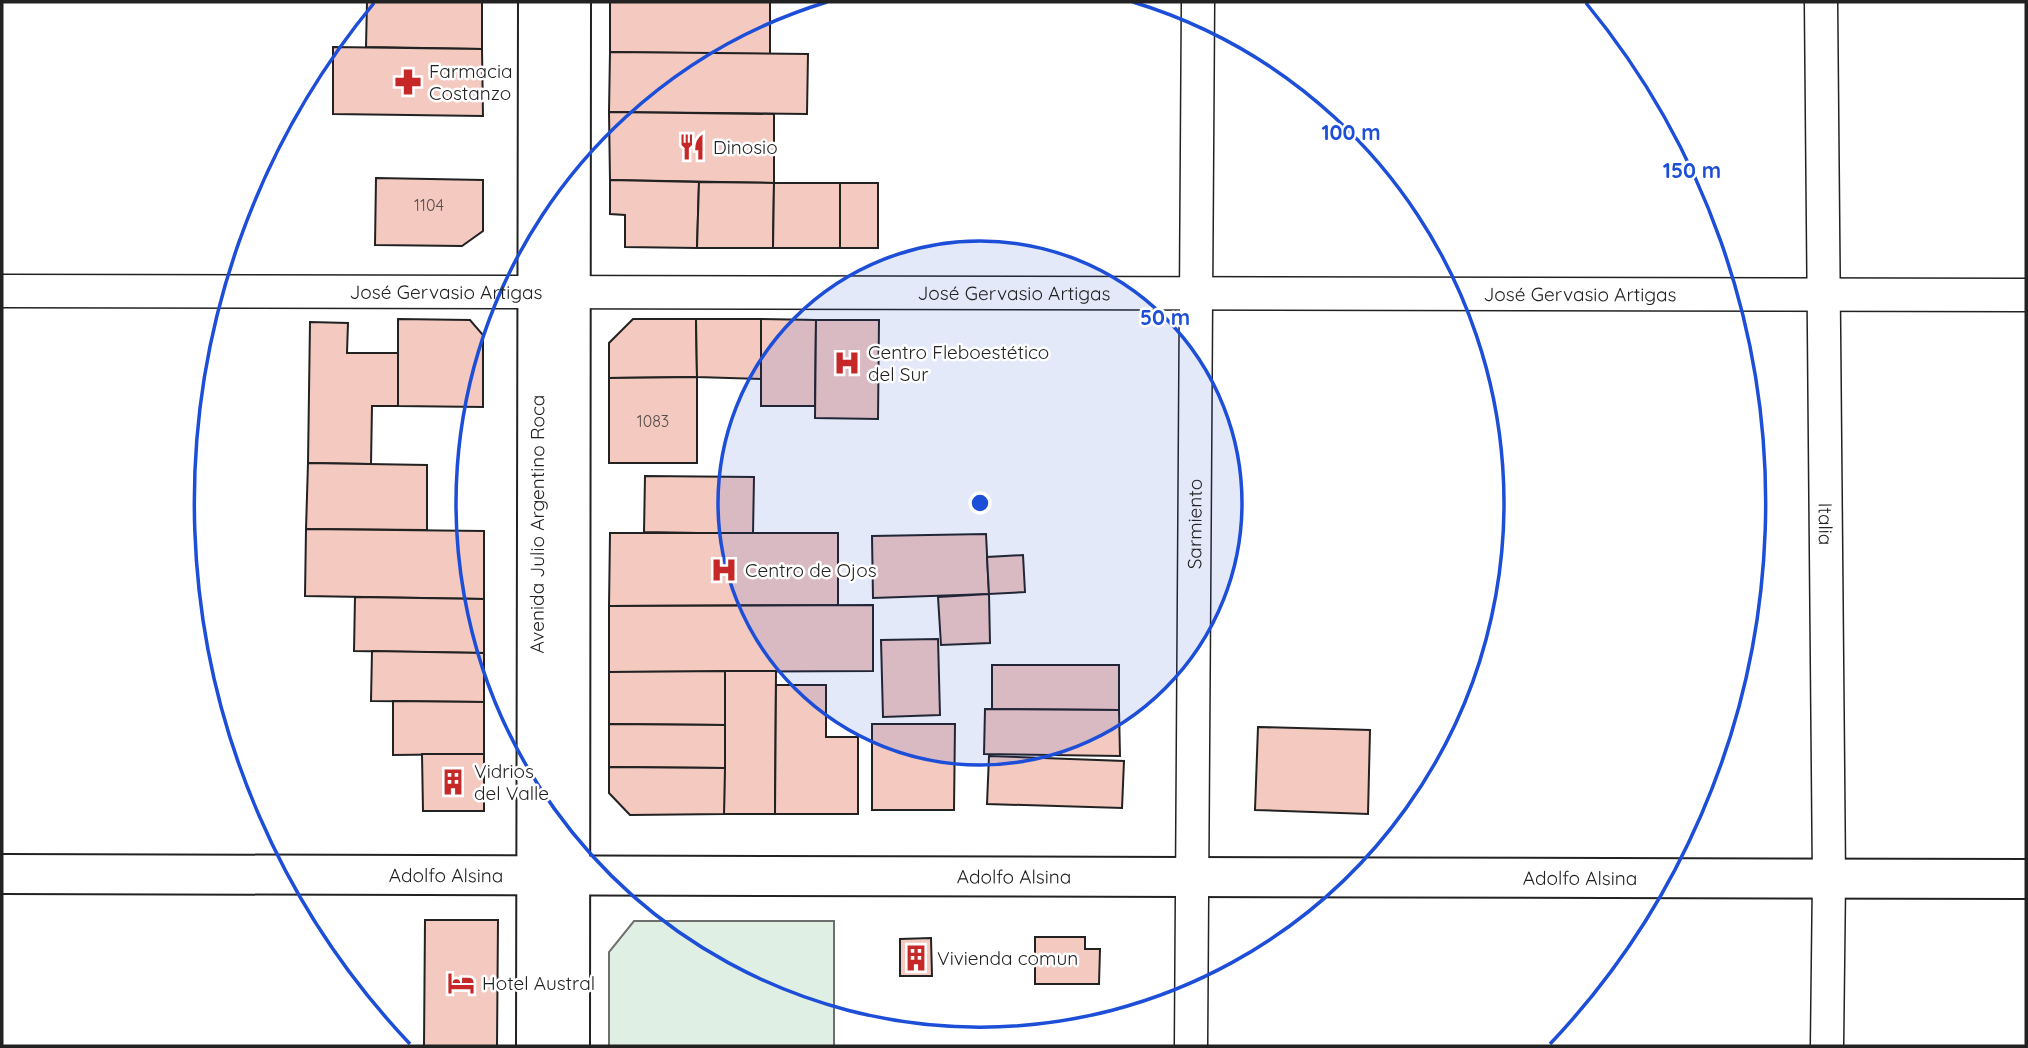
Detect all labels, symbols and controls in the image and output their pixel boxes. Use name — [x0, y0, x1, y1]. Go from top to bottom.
place label: Farmacia Costanzo — [429, 59, 512, 105]
pharmacy icon: Farmacia Costanzo — [393, 67, 423, 97]
text: 100 m — [1321, 119, 1381, 145]
restaurant icon: Dinosio — [677, 132, 707, 162]
place label: Dinosio — [713, 135, 778, 159]
text: 150 m — [1663, 157, 1721, 183]
house number: 1104 — [414, 195, 444, 215]
street label: José Gervasio Artigas — [349, 280, 543, 304]
street label: José Gervasio Artigas — [917, 281, 1111, 305]
street label: José Gervasio Artigas — [1483, 282, 1677, 306]
text: 50 m — [1140, 304, 1190, 330]
place label: Centro Fleboestético del Sur — [868, 340, 1049, 386]
hospital icon: Centro Fleboestético del Sur — [832, 348, 862, 378]
street label: Avenida Julio Argentino Roca — [525, 395, 549, 653]
house number: 1083 — [637, 411, 669, 431]
street label: Sarmiento — [1182, 479, 1207, 569]
centre of rings — [968, 491, 992, 515]
street label: Italia — [1814, 503, 1838, 545]
hospital icon: Centro de Ojos — [709, 555, 739, 585]
place label: Centro de Ojos — [745, 558, 877, 582]
place label: Vidrios del Valle — [474, 759, 549, 805]
building icon: Vidrios del Valle — [438, 767, 468, 797]
street label: Adolfo Alsina — [389, 863, 503, 887]
street label: Adolfo Alsina — [957, 864, 1071, 889]
street label: Adolfo Alsina — [1523, 866, 1637, 890]
building icon: Vivienda comun — [901, 943, 931, 973]
place label: Vivienda comun — [937, 946, 1078, 970]
hotel icon: Hotel Austral — [446, 968, 476, 998]
place label: Hotel Austral — [482, 971, 595, 995]

